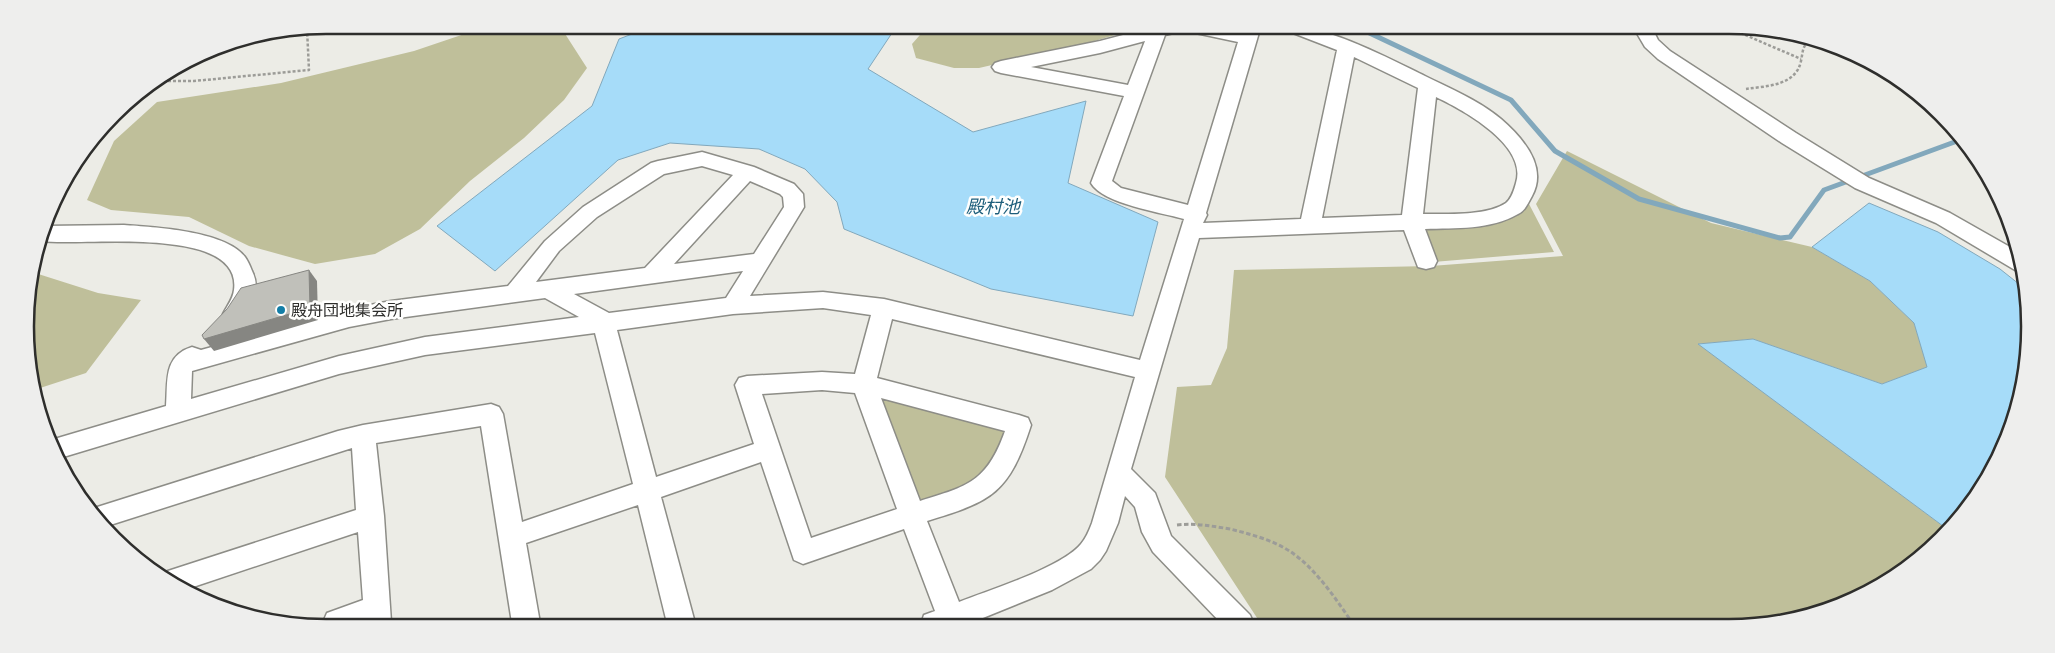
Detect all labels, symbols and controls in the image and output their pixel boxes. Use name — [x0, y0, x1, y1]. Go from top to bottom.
water label: 殿村池 — [966, 196, 1022, 217]
place label: 殿舟団地集会所 — [291, 301, 403, 320]
marker: 殿舟団地集会所 — [275, 304, 287, 316]

